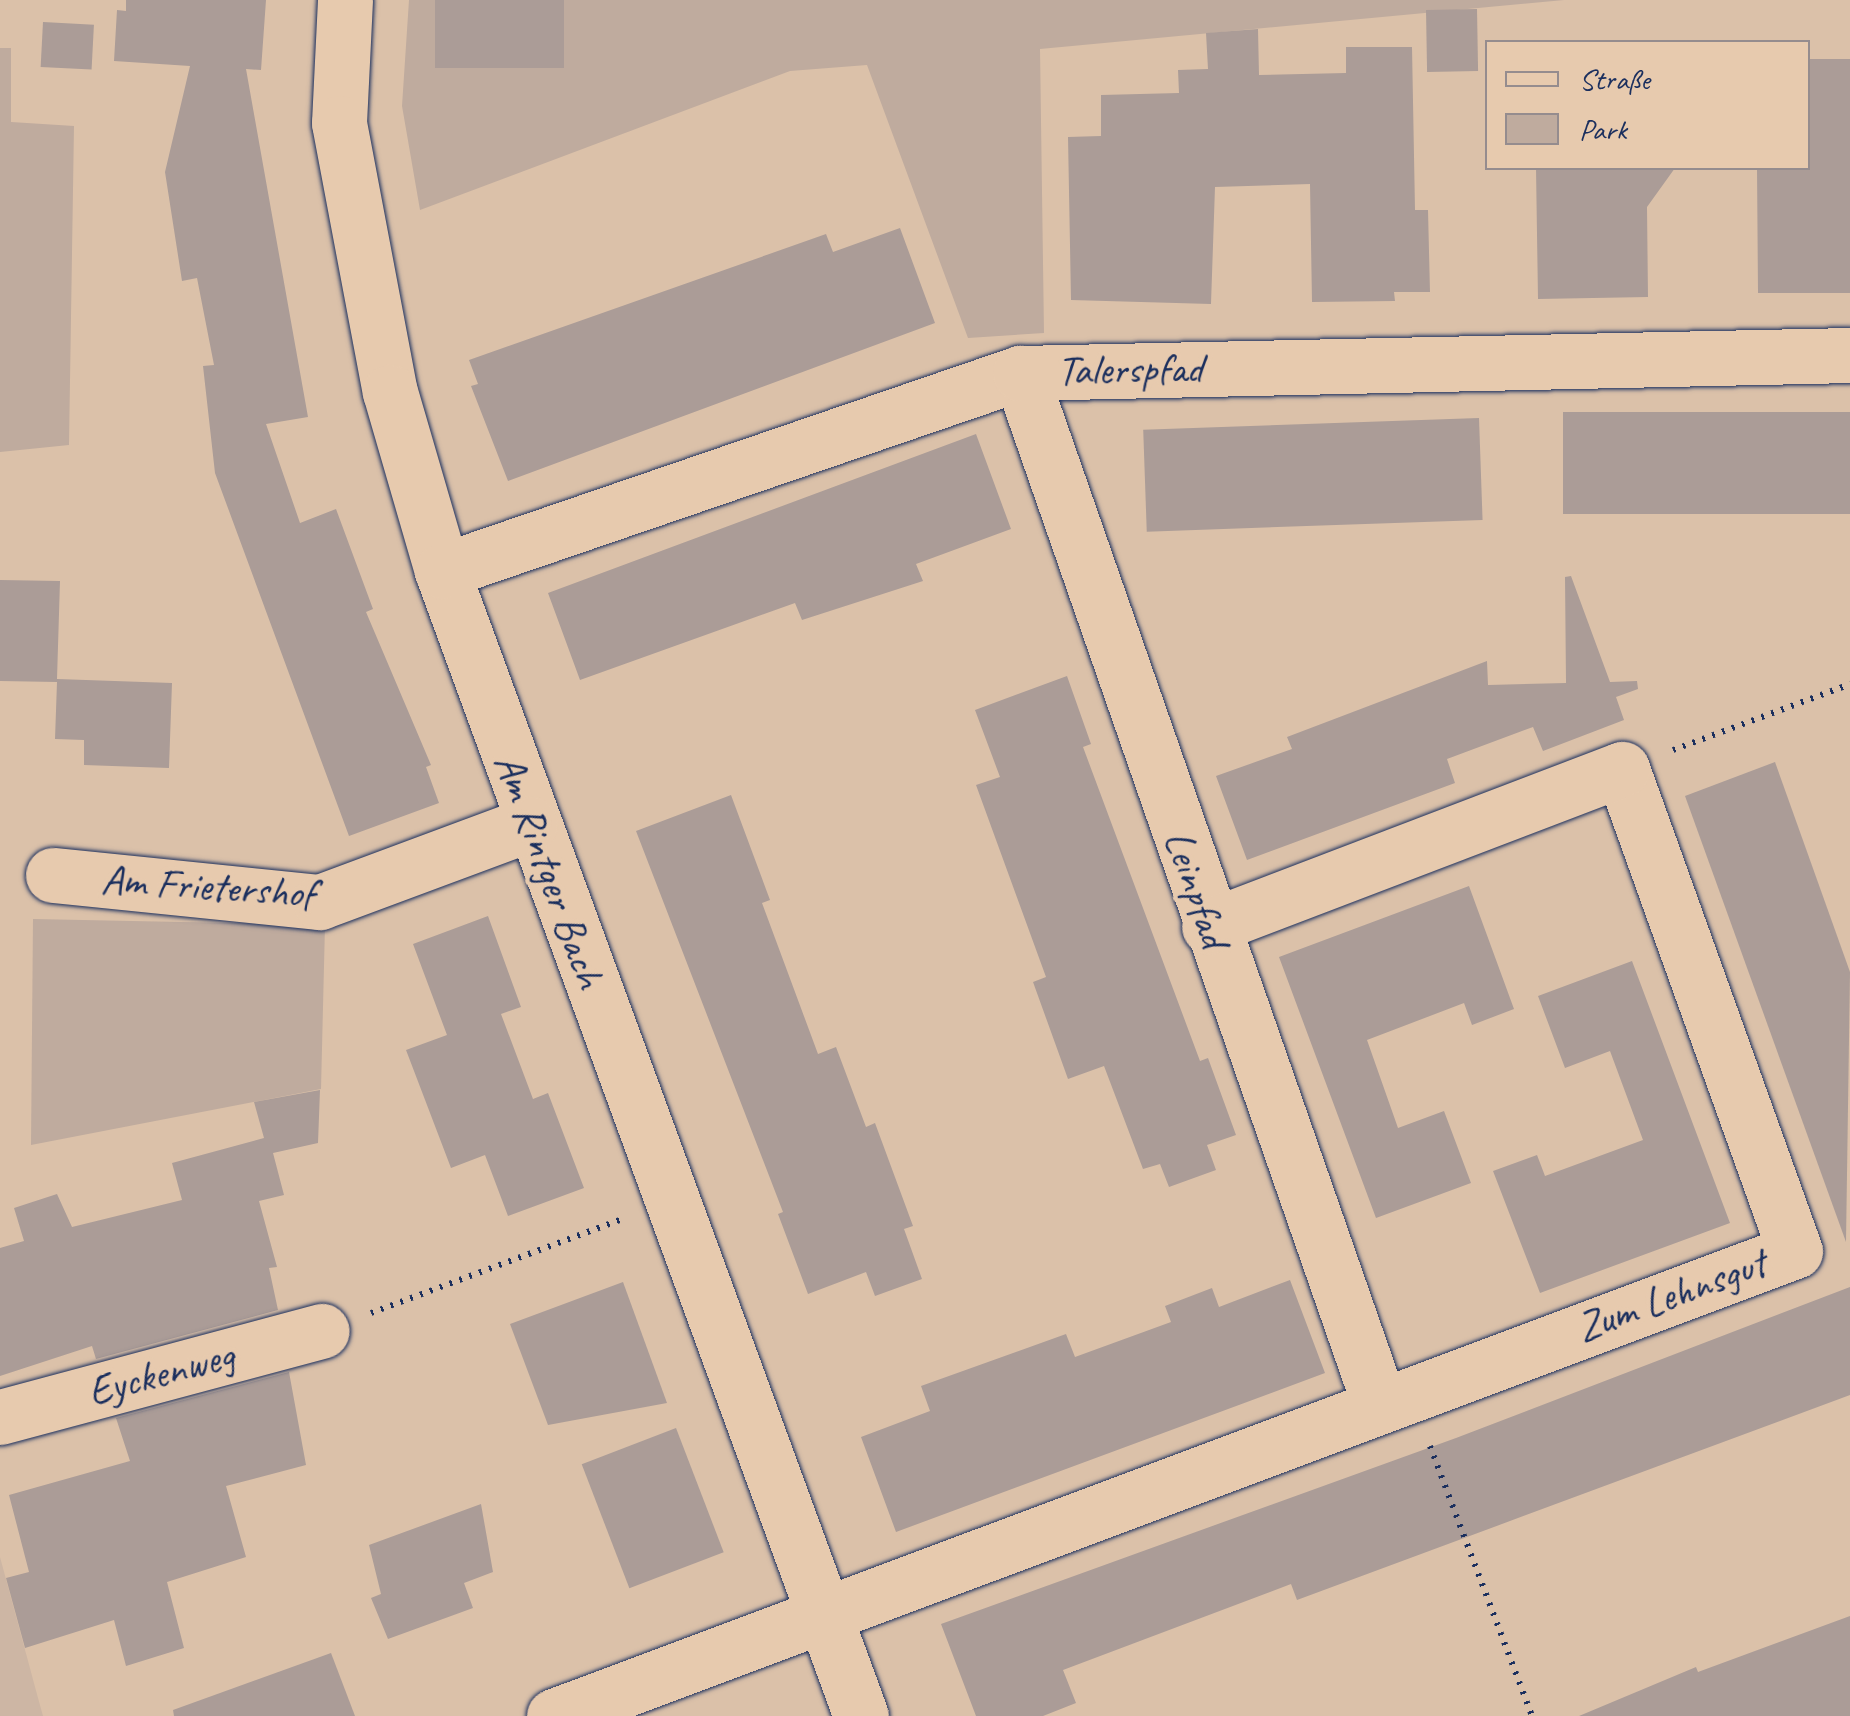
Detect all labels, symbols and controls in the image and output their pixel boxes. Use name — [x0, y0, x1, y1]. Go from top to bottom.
legend — [1485, 40, 1810, 170]
text: Straße — [1579, 60, 1650, 98]
text: Park — [1579, 110, 1627, 148]
street label: Talerspfad — [1057, 344, 1203, 396]
street label: Am Rintger Bach — [483, 747, 615, 995]
street label: Leinpfad — [1153, 824, 1239, 954]
street label: Am Frietershof — [100, 854, 316, 920]
street label: Zum Lehnsgut — [1569, 1238, 1773, 1354]
street label: Eyckenweg — [83, 1330, 239, 1418]

